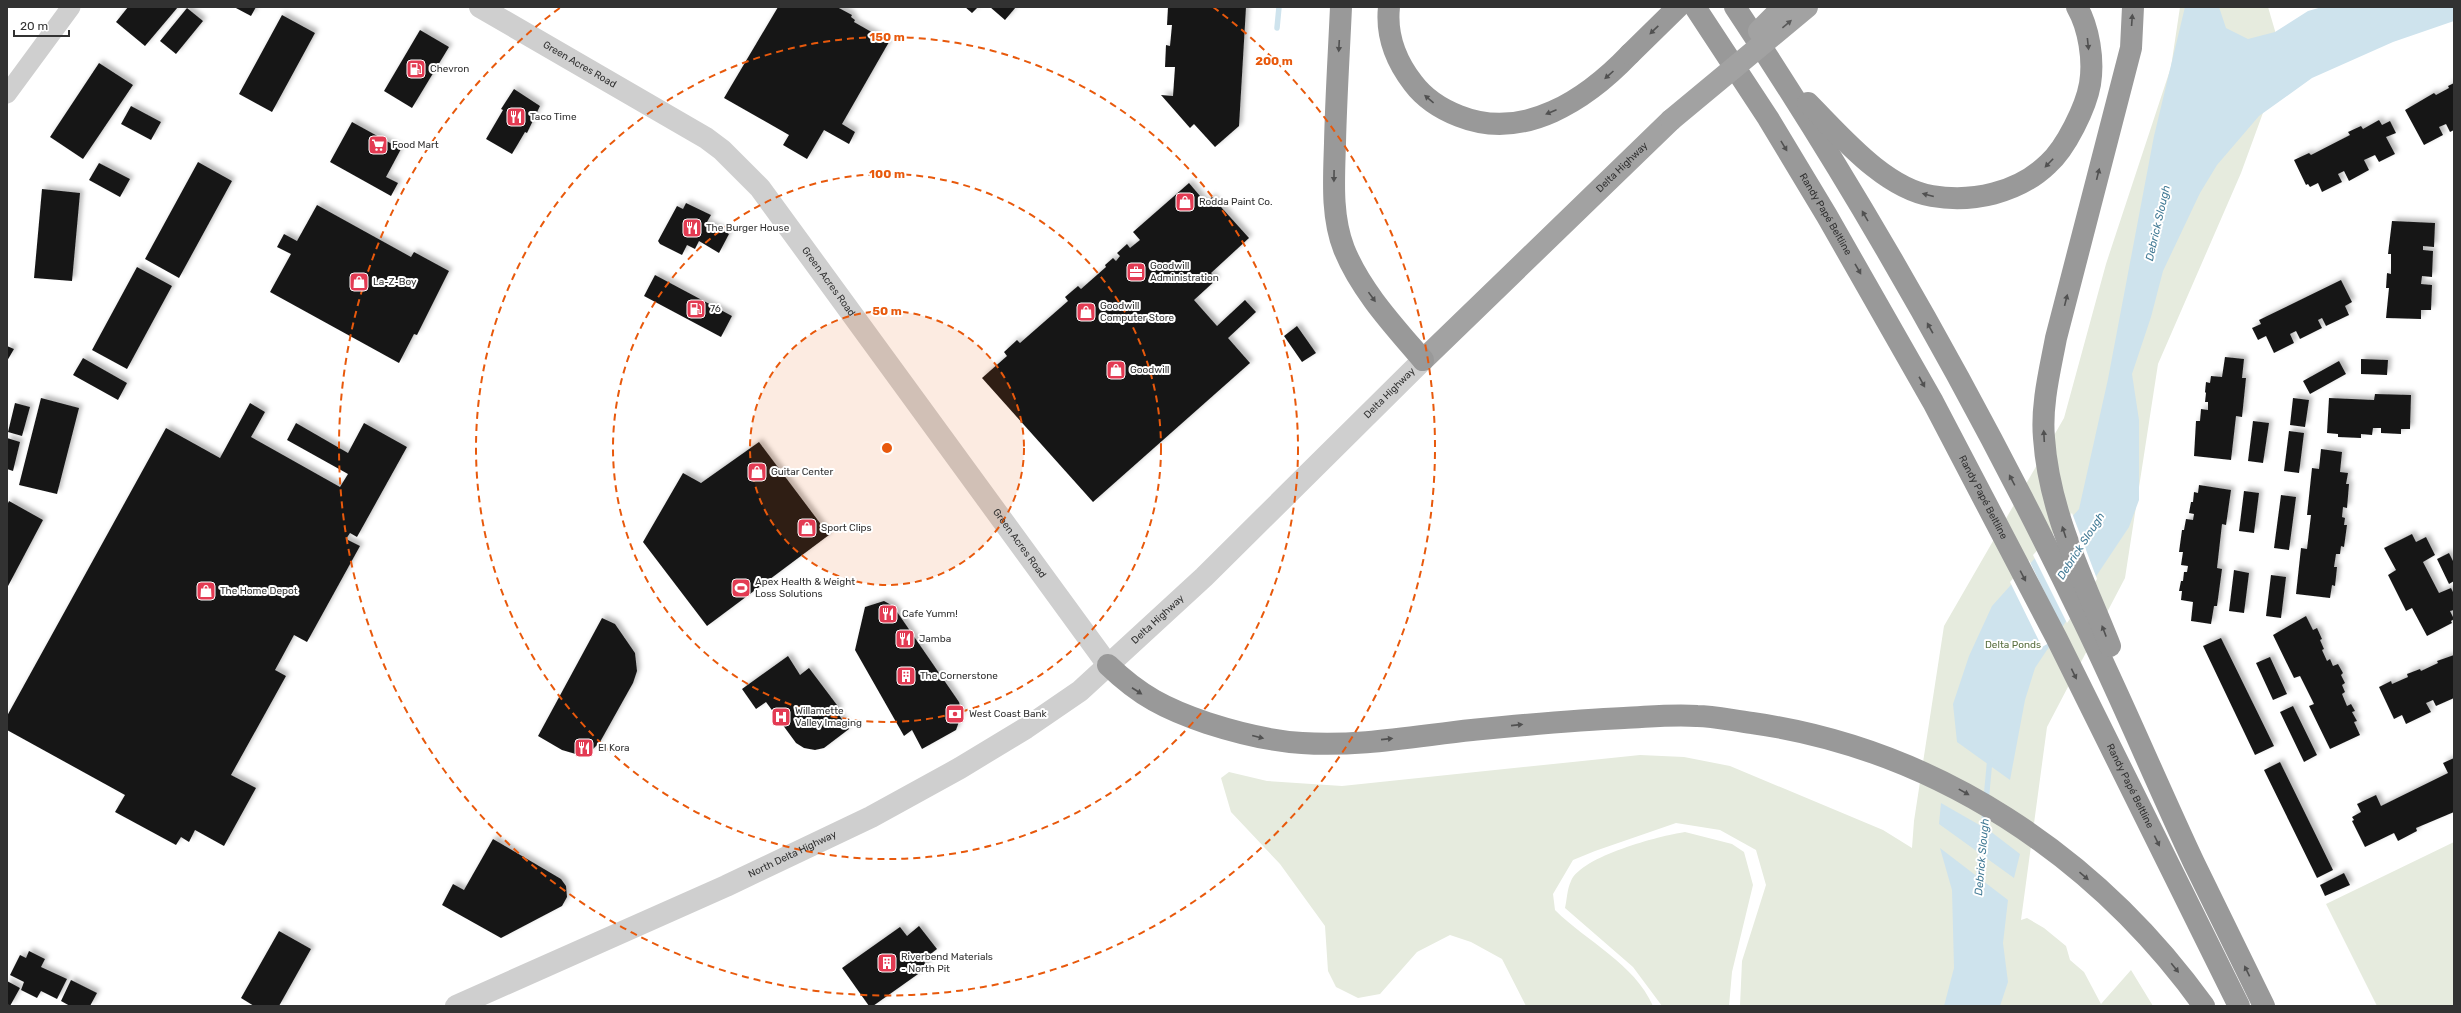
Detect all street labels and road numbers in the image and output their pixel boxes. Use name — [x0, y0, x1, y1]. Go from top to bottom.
street label: Green Acres Road — [541, 39, 618, 91]
street label: Delta Highway — [1594, 139, 1651, 195]
street label: Randy Papé Beltline — [1797, 171, 1854, 258]
street label: Green Acres Road — [799, 245, 858, 319]
street label: Delta Highway — [1361, 365, 1418, 421]
street label: Randy Papé Beltline — [1956, 453, 2010, 542]
street label: Green Acres Road — [990, 507, 1049, 580]
street label: Delta Highway — [1129, 592, 1187, 647]
street label: Randy Papé Beltline — [2104, 742, 2156, 831]
street label: North Delta Highway — [746, 828, 839, 880]

